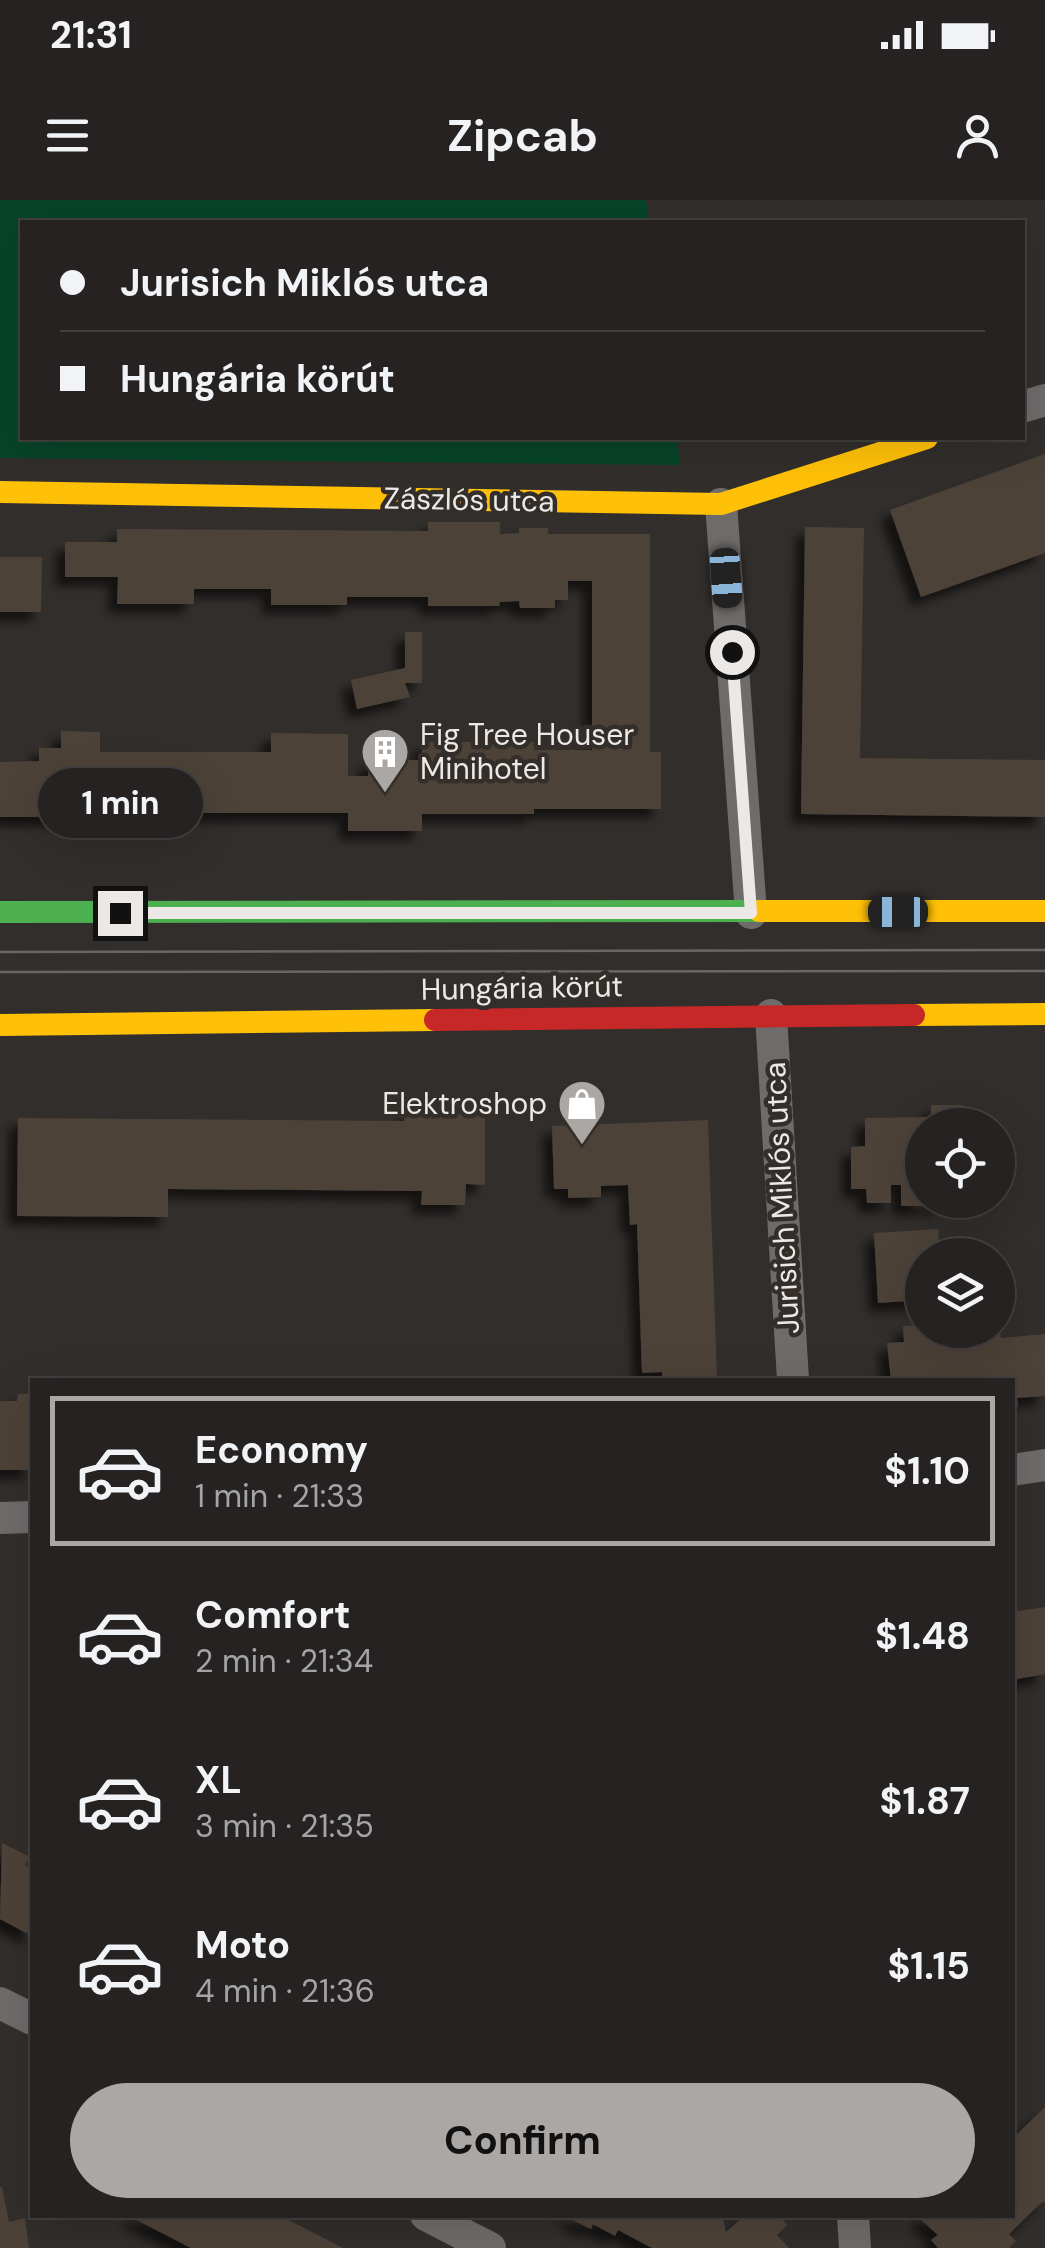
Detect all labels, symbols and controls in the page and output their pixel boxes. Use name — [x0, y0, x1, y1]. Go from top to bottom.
text: 21:31 — [50, 10, 132, 60]
text: Zipcab — [447, 106, 598, 165]
icon: menu — [40, 108, 95, 163]
icon: person — [950, 108, 1005, 163]
text: Jurisich Miklós utca — [120, 258, 489, 308]
text: Hungária körút — [120, 354, 395, 404]
street label: Zászlós utca — [383, 479, 555, 520]
car — [709, 547, 743, 609]
route start — [710, 630, 755, 675]
place label: Fig Tree Houser Minihotel — [420, 715, 634, 788]
building icon: Fig Tree Houser Minihotel — [359, 726, 411, 794]
callout: 1 min — [38, 768, 202, 838]
text: 1 min — [82, 782, 159, 824]
route end — [98, 891, 143, 936]
car — [868, 897, 928, 927]
street label: Hungária körút — [420, 966, 624, 1009]
street label: Jurisich Miklós utca — [755, 1061, 808, 1335]
shop icon: Elektroshop — [556, 1078, 608, 1146]
place label: Elektroshop — [382, 1084, 547, 1123]
map controls — [905, 1108, 1015, 1348]
button: locate — [905, 1108, 1015, 1218]
button: layers — [905, 1238, 1015, 1348]
text: Economy — [195, 1425, 368, 1475]
icon: car — [75, 1426, 165, 1516]
text: $1.10 — [884, 1446, 970, 1496]
text: 1 min · 21:33 — [195, 1475, 364, 1517]
text: Comfort — [195, 1590, 351, 1640]
icon: car — [75, 1591, 165, 1681]
text: $1.48 — [875, 1611, 970, 1661]
text: 2 min · 21:34 — [195, 1640, 373, 1682]
text: XL — [195, 1755, 242, 1805]
icon: car — [75, 1756, 165, 1846]
text: $1.87 — [880, 1776, 970, 1826]
text: 3 min · 21:35 — [195, 1805, 374, 1847]
text: Moto — [195, 1920, 290, 1970]
icon: car — [75, 1921, 165, 2011]
text: $1.15 — [887, 1941, 970, 1991]
text: 4 min · 21:36 — [195, 1970, 375, 2012]
button: Confirm — [70, 2083, 975, 2198]

